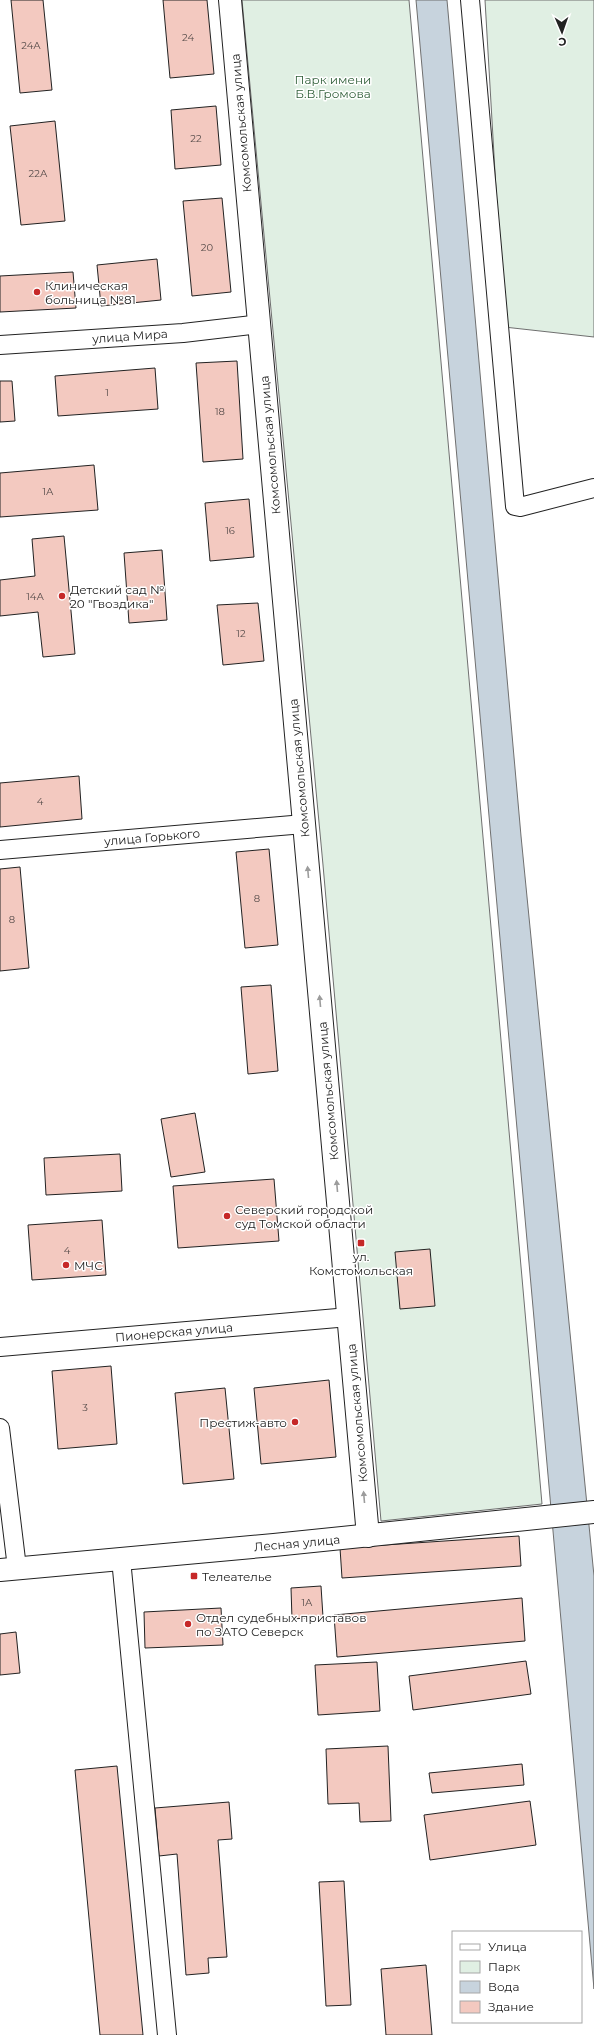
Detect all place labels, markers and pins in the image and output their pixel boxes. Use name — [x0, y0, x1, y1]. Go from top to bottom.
place label: Клиническая больница №81 — [45, 278, 136, 307]
marker: Клиническая больница №81 — [32, 287, 42, 297]
place label: Детский сад № 20 "Гвоздика" — [70, 582, 164, 611]
marker: Детский сад № 20 "Гвоздика" — [57, 591, 67, 601]
place label: Северский городской суд Томской области — [235, 1202, 373, 1231]
marker: Северский городской суд Томской области — [222, 1211, 232, 1221]
marker: ул. Комстомольская — [356, 1238, 366, 1248]
place label: ул. Комстомольская — [309, 1249, 413, 1278]
place label: МЧС — [74, 1258, 103, 1273]
marker: МЧС — [61, 1260, 71, 1270]
place label: Престиж-авто — [199, 1415, 287, 1430]
marker: Престиж-авто — [290, 1417, 300, 1427]
place label: Телеателье — [202, 1569, 272, 1584]
marker: Телеателье — [189, 1571, 199, 1581]
place label: Отдел судебных приставов по ЗАТО Северск — [196, 1610, 366, 1639]
marker: Отдел судебных приставов по ЗАТО Северск — [183, 1619, 193, 1629]

